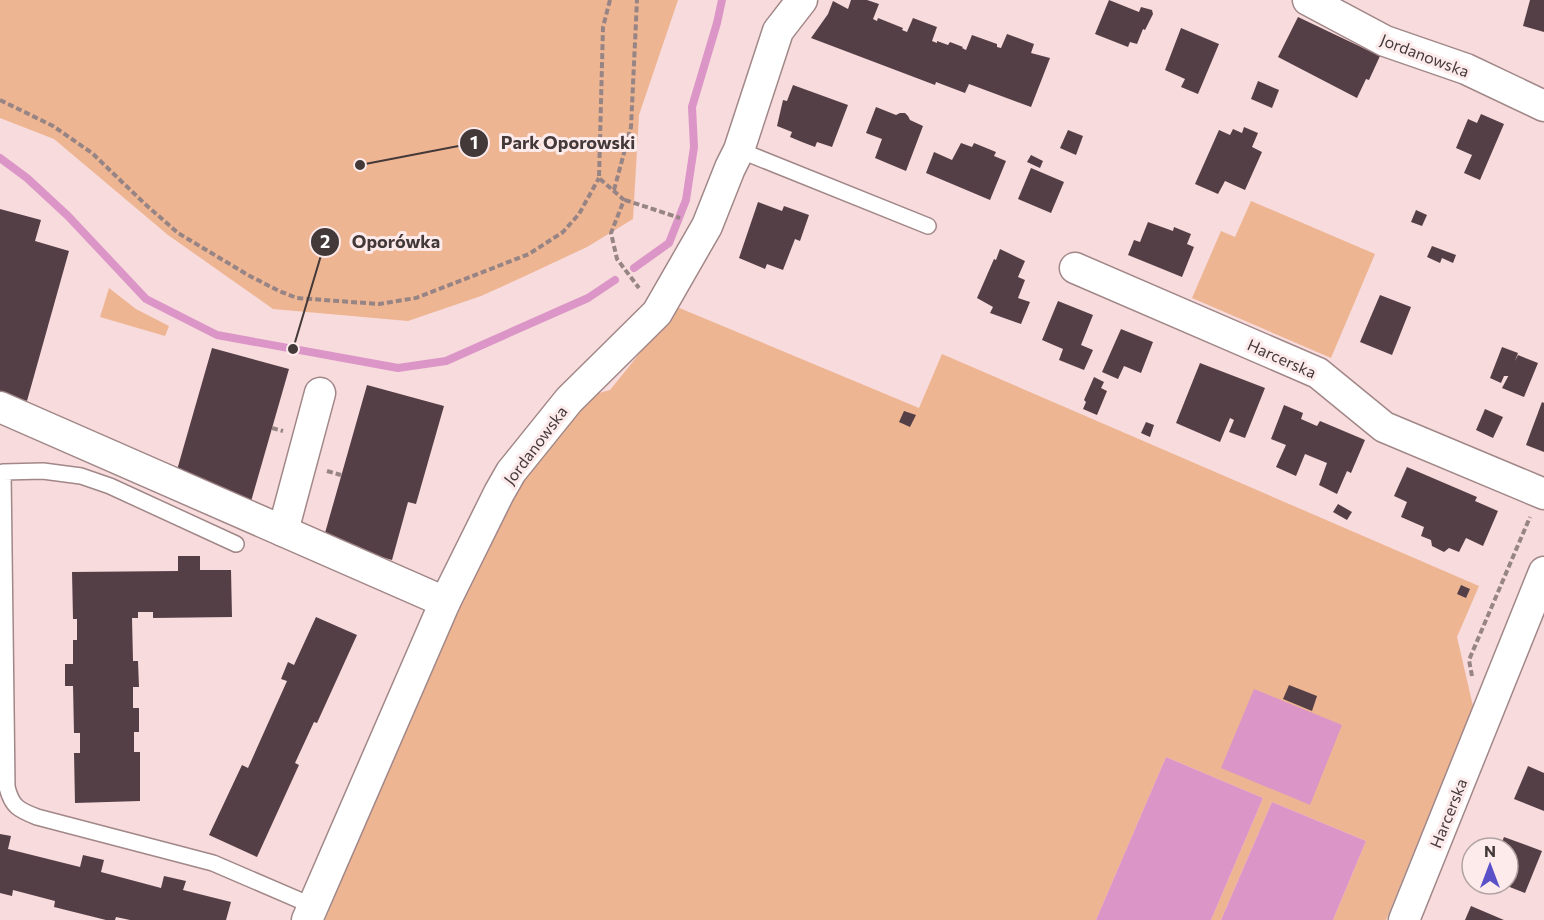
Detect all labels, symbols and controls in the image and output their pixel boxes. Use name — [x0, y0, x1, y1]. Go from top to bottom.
street label: Jordanowska — [1378, 29, 1472, 81]
callout: Park Oporowski — [459, 125, 647, 161]
text: 1 — [470, 131, 478, 153]
text: Park Oporowski — [501, 131, 635, 153]
callout: Oporówka — [310, 224, 452, 260]
text: 2 — [320, 230, 330, 252]
text: Oporówka — [352, 230, 440, 252]
street label: Harcerska — [1245, 334, 1319, 382]
street label: Jordanowska — [499, 402, 571, 488]
street label: Harcerska — [1425, 775, 1471, 851]
north arrow — [1460, 836, 1520, 896]
text: N — [1484, 841, 1496, 860]

